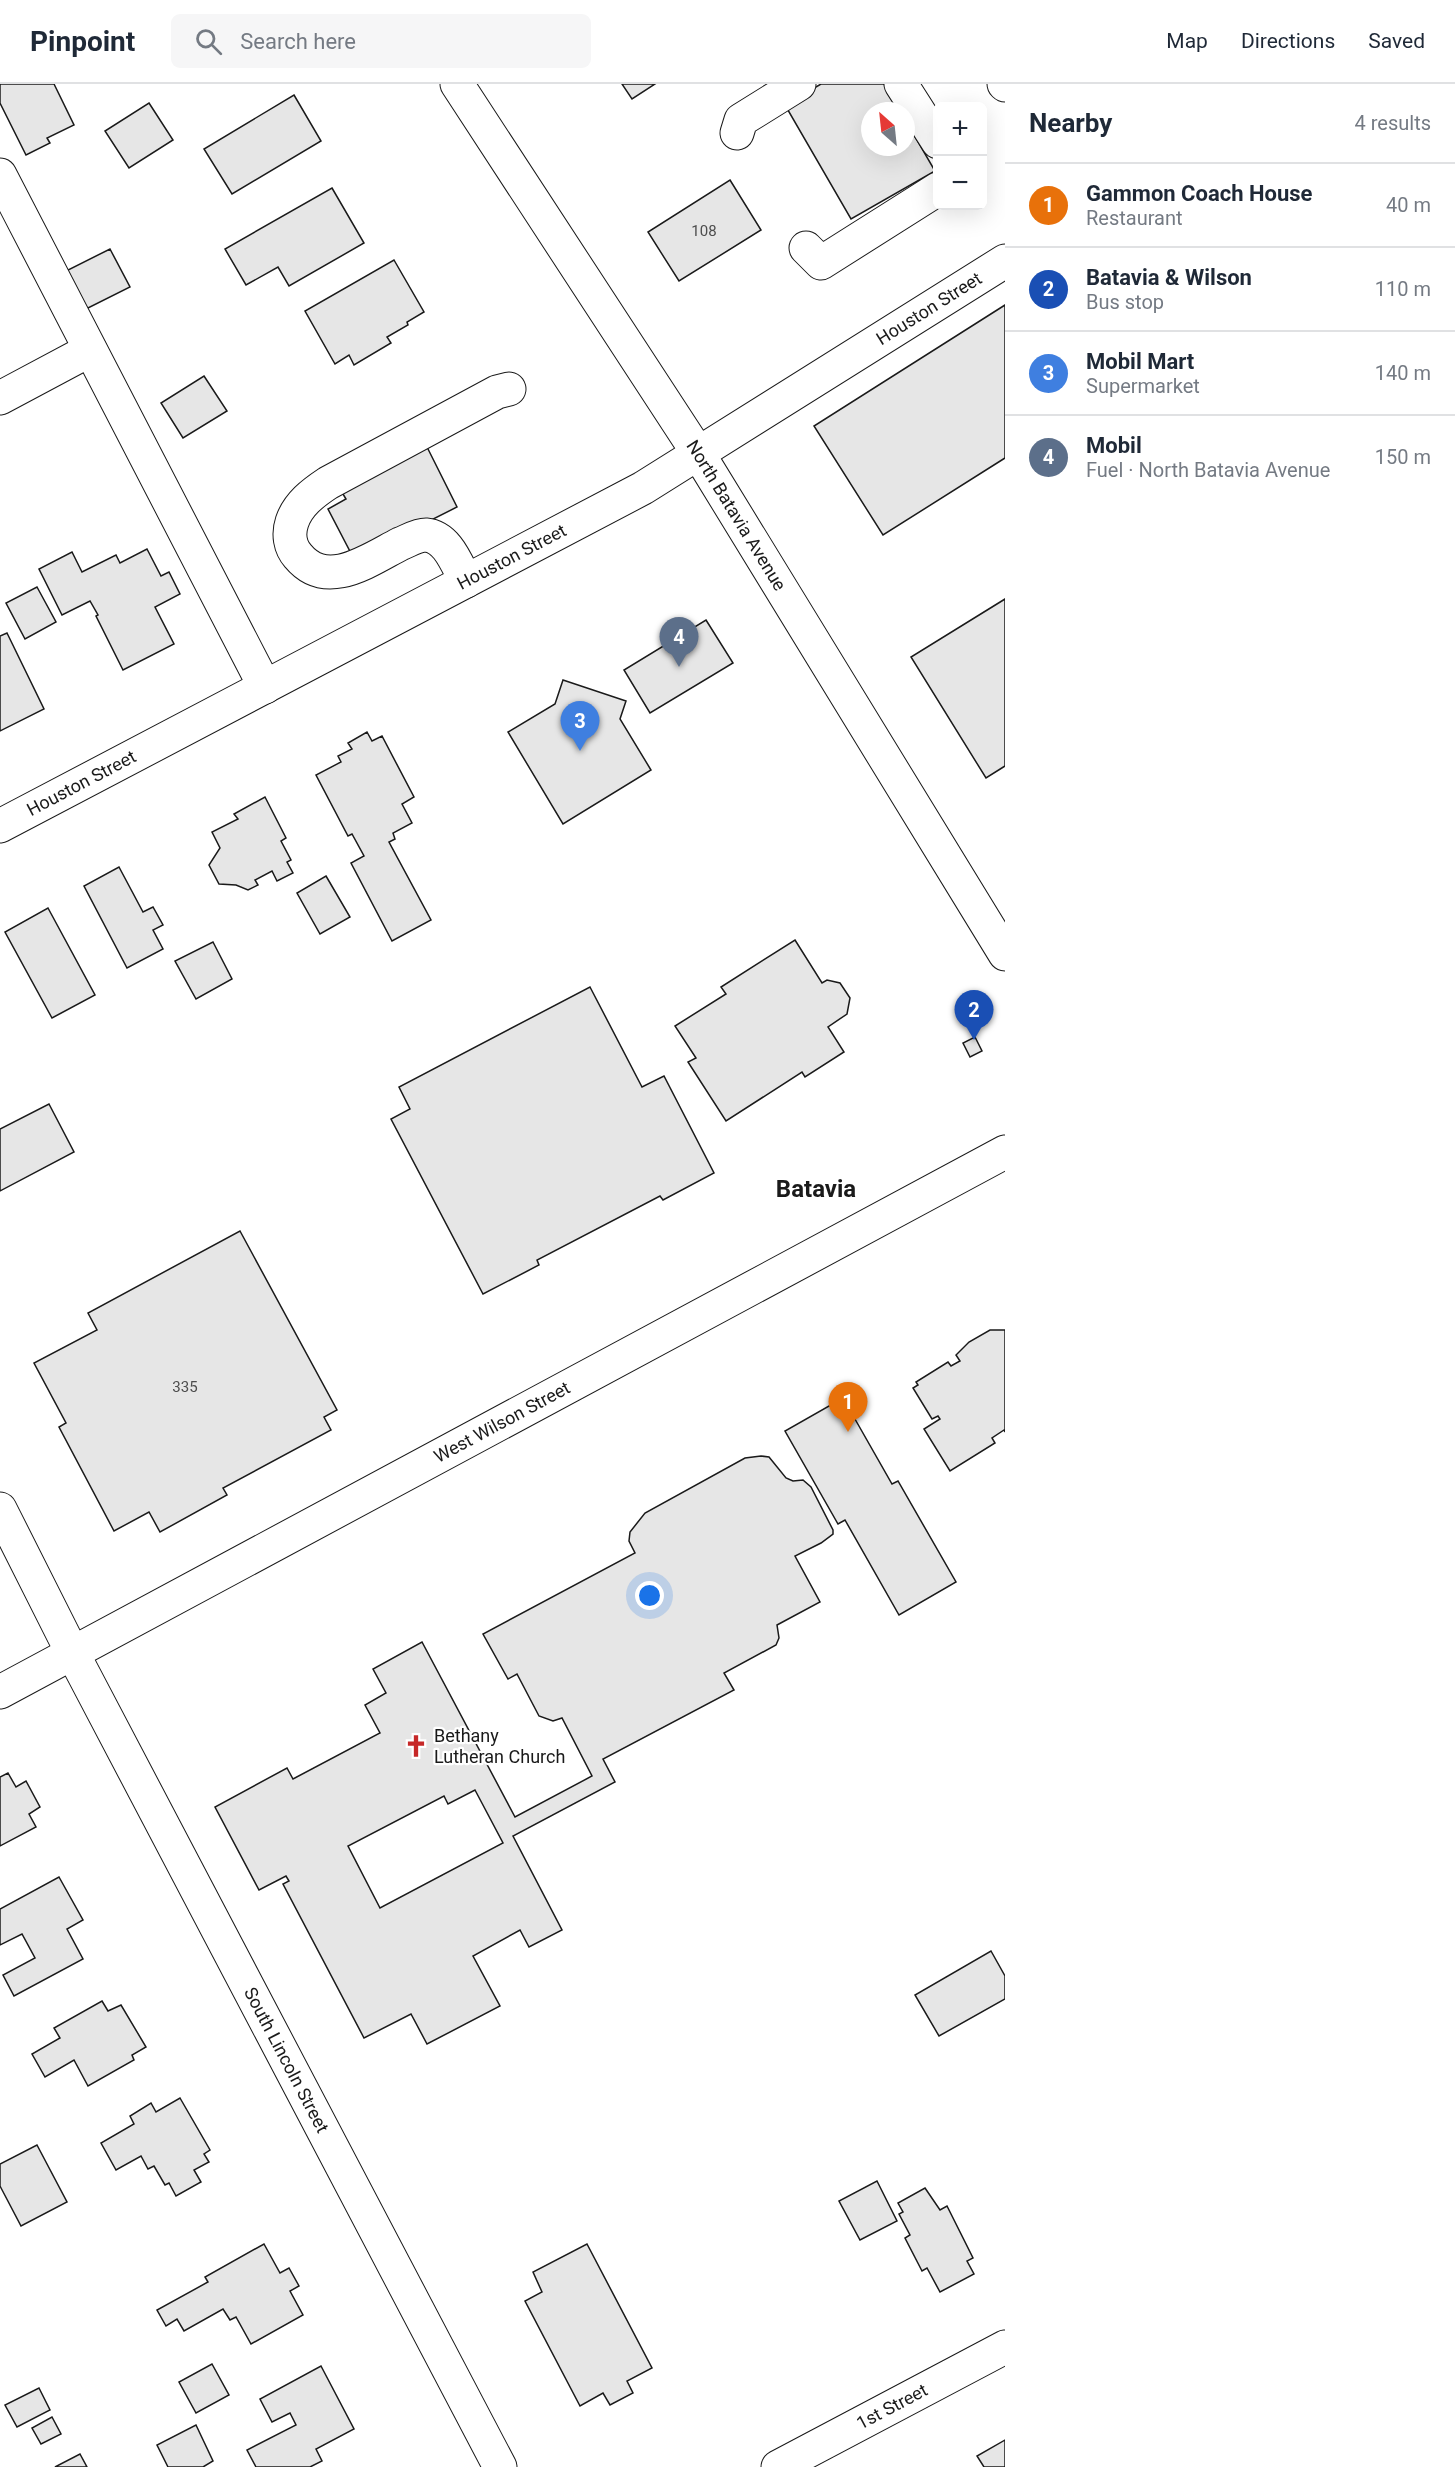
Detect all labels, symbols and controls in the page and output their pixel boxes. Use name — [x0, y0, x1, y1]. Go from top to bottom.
search box — [171, 14, 591, 68]
text: Pinpoint — [30, 25, 135, 58]
icon: search — [192, 25, 225, 58]
text: Search here — [240, 29, 356, 54]
text: Map — [1166, 29, 1208, 53]
text: Directions — [1241, 29, 1335, 53]
text: Saved — [1368, 29, 1425, 53]
north arrow — [861, 102, 915, 156]
map controls — [933, 102, 987, 210]
button: + — [933, 102, 987, 156]
text: Nearby — [1029, 108, 1112, 138]
text: 4 results — [1355, 111, 1431, 135]
button: − — [933, 156, 987, 210]
text: Gammon Coach House — [1086, 181, 1312, 206]
text: 1 — [1043, 193, 1054, 217]
text: 40 m — [1386, 193, 1431, 217]
text: Restaurant — [1086, 206, 1183, 230]
house number: 108 — [691, 222, 717, 240]
text: Batavia & Wilson — [1086, 265, 1252, 290]
street label: Houston Street — [872, 267, 985, 349]
text: 2 — [1043, 277, 1054, 301]
text: 110 m — [1375, 277, 1431, 301]
text: Bus stop — [1086, 290, 1164, 314]
text: Mobil Mart — [1086, 349, 1194, 374]
text: 3 — [1043, 361, 1054, 385]
text: 140 m — [1375, 361, 1431, 385]
text: Supermarket — [1086, 374, 1200, 398]
text: Mobil — [1086, 433, 1142, 458]
street label: North Batavia Avenue — [682, 436, 791, 594]
text: 4 — [1043, 445, 1054, 469]
text: 150 m — [1375, 445, 1431, 469]
text: Fuel · North Batavia Avenue — [1086, 458, 1330, 482]
street label: Houston Street — [453, 519, 570, 594]
pin: 4 — [660, 618, 698, 667]
pin: 3 — [560, 702, 600, 751]
street label: Houston Street — [23, 745, 139, 820]
pin: 2 — [954, 990, 994, 1040]
district label: Batavia — [776, 1175, 856, 1203]
street label: West Wilson Street — [430, 1377, 574, 1467]
house number: 335 — [172, 1378, 198, 1396]
pin: 1 — [828, 1382, 868, 1432]
your location — [635, 1581, 664, 1610]
place label: Bethany Lutheran Church — [434, 1725, 565, 1767]
church icon: Bethany Lutheran Church — [403, 1733, 429, 1759]
street label: South Lincoln Street — [240, 1984, 334, 2136]
street label: 1st Street — [853, 2379, 931, 2434]

